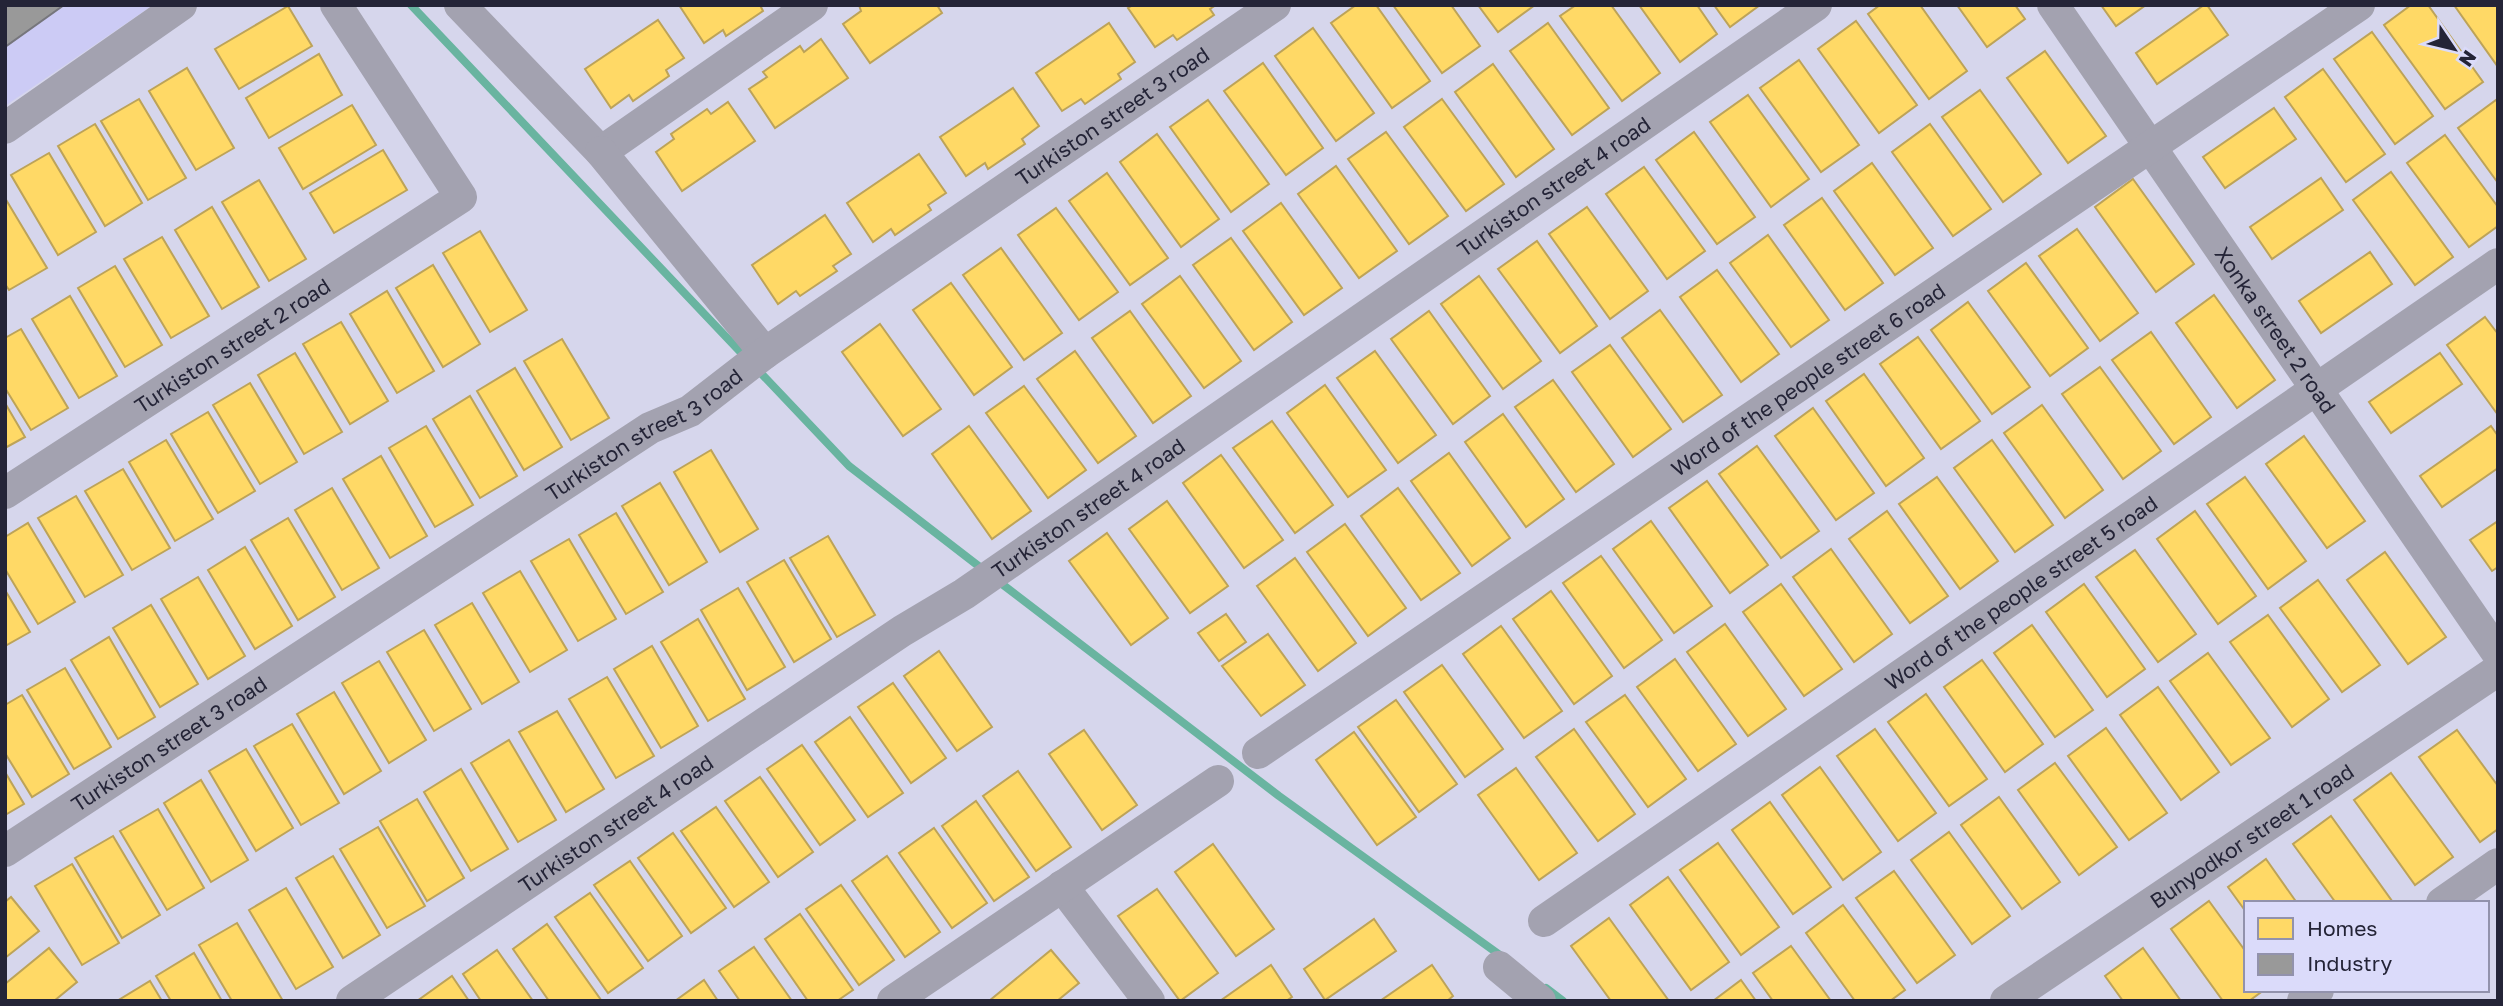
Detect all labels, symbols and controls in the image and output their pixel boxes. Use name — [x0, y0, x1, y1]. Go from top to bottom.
north arrow — [2419, 14, 2489, 84]
street label: Turkiston street 3 road — [1011, 41, 1214, 191]
text: N — [2455, 47, 2482, 72]
street label: Turkiston street 4 road — [1452, 111, 1655, 262]
street label: Xonka street 2 road — [2210, 242, 2342, 418]
street label: Turkiston street 2 road — [129, 272, 335, 419]
street label: Word of the people street 6 road — [1666, 277, 1950, 482]
street label: Turkiston street 3 road — [540, 363, 747, 506]
street label: Turkiston street 4 road — [987, 432, 1190, 584]
street label: Word of the people street 5 road — [1880, 490, 2162, 696]
street label: Turkiston street 3 road — [66, 670, 272, 817]
street label: Turkiston street 4 road — [514, 749, 718, 898]
street label: Bunyodkor street 1 road — [2145, 758, 2358, 914]
legend — [2244, 901, 2489, 992]
text: Homes — [2307, 915, 2377, 941]
text: Industry — [2307, 950, 2392, 976]

